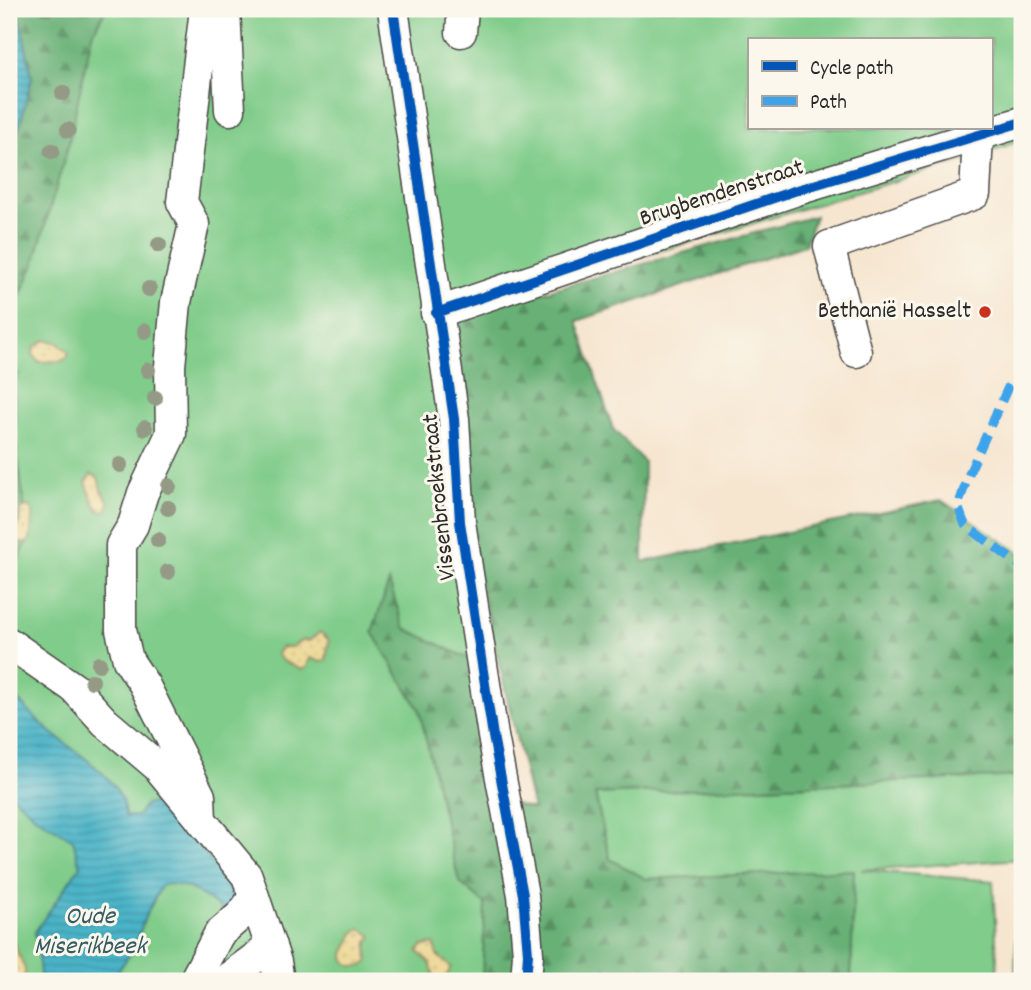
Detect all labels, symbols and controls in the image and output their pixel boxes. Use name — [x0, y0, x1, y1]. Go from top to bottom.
legend — [748, 38, 992, 130]
text: Cycle path — [810, 55, 893, 85]
text: Path — [810, 89, 847, 119]
street label: Brugbemdenstraat — [636, 151, 809, 237]
place label: Bethanië Hasselt — [818, 295, 971, 329]
marker: Bethanië Hasselt — [977, 304, 993, 320]
street label: Vissenbroekstraat — [414, 412, 466, 582]
water label: Oude Miserikbeek — [34, 899, 148, 966]

